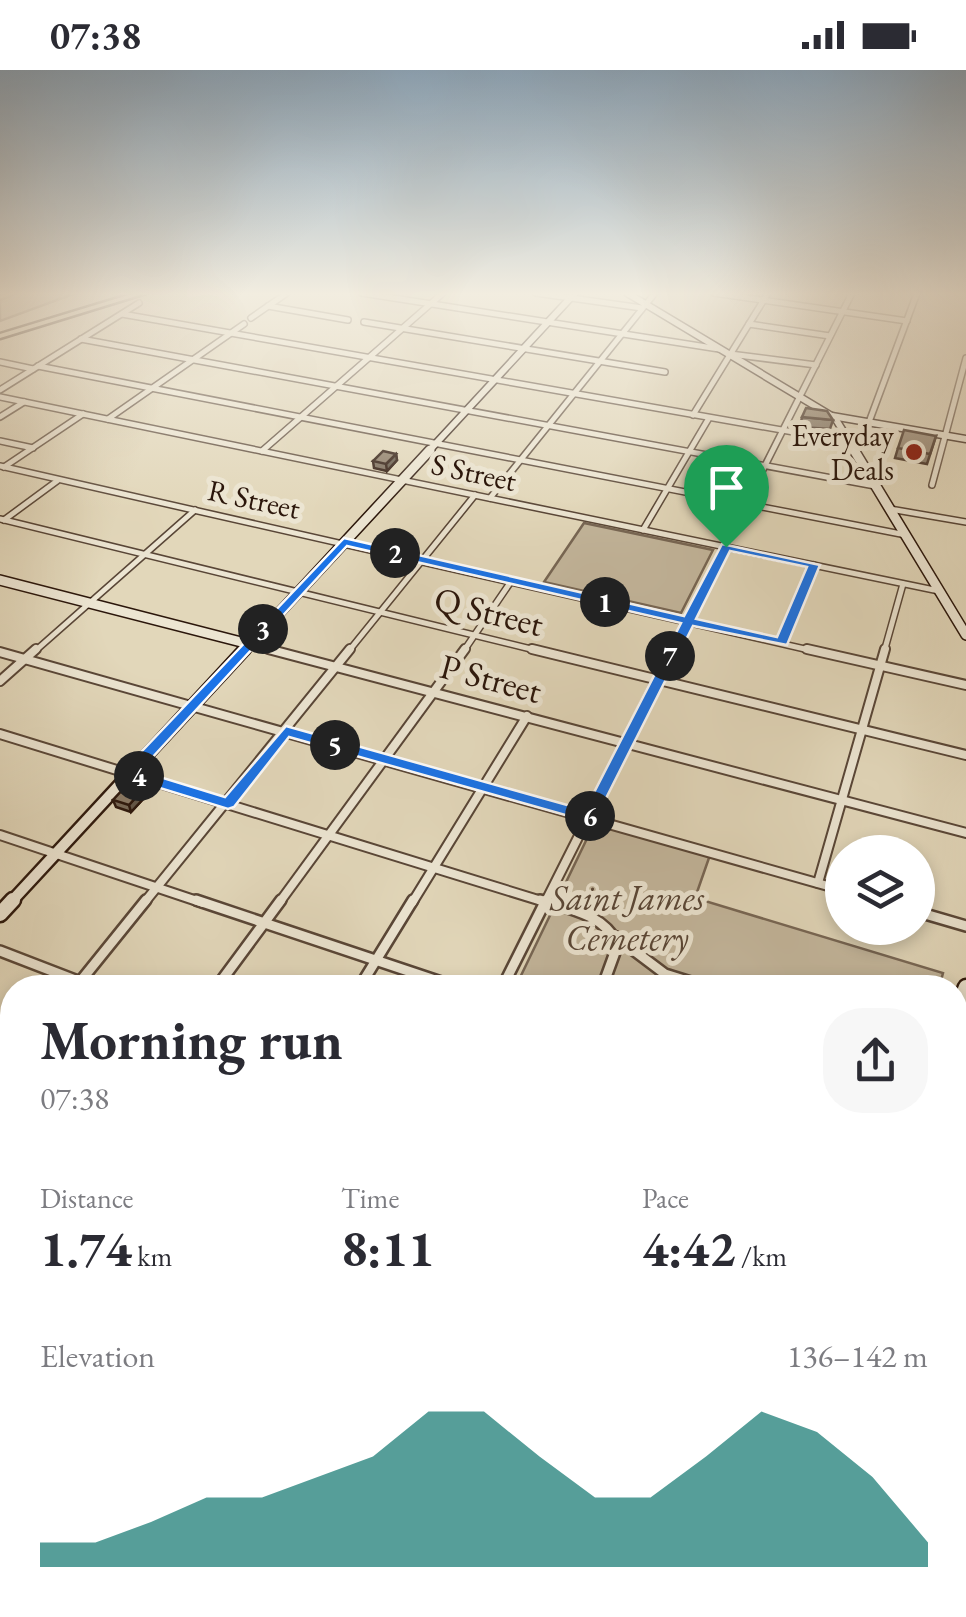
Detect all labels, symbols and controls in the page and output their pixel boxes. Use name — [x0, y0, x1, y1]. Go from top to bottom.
text: 07:38 — [50, 11, 141, 60]
place label: Everyday Deals — [791, 416, 895, 489]
marker: Everyday Deals — [903, 441, 925, 463]
street label: S Street — [428, 444, 521, 500]
pin — [684, 445, 769, 548]
icon: arrive — [699, 460, 754, 515]
street label: R Street — [204, 470, 304, 528]
pin: 2 — [370, 528, 420, 578]
text: 2 — [388, 535, 402, 571]
street label: Q Street — [430, 576, 548, 646]
pin: 1 — [580, 577, 630, 627]
text: 1 — [598, 584, 612, 620]
pin: 3 — [238, 604, 288, 654]
text: 3 — [256, 611, 270, 647]
pin: 7 — [645, 631, 695, 681]
text: 7 — [663, 638, 677, 674]
street label: P Street — [435, 643, 547, 713]
pin: 5 — [310, 720, 360, 770]
text: 5 — [328, 727, 342, 763]
pin: 4 — [114, 751, 164, 801]
text: 4 — [132, 758, 146, 794]
pin: 6 — [565, 791, 615, 841]
text: 6 — [583, 798, 597, 834]
map controls — [825, 835, 935, 945]
button: layers — [825, 835, 935, 945]
park label: Saint James Cemetery — [549, 875, 704, 961]
text: Morning run — [40, 1004, 343, 1075]
button: share — [823, 1008, 928, 1113]
text: 07:38 — [40, 1077, 109, 1119]
text: Distance — [40, 1180, 134, 1216]
text: Time — [341, 1180, 399, 1216]
text: Pace — [642, 1180, 689, 1216]
text: 1.74 — [40, 1216, 132, 1281]
text: 8:11 — [341, 1216, 434, 1281]
text: 4:42 — [642, 1216, 735, 1281]
text: km — [132, 1238, 172, 1274]
text: /km — [735, 1238, 787, 1274]
text: Elevation — [40, 1335, 155, 1377]
text: 136–142 m — [787, 1335, 928, 1377]

